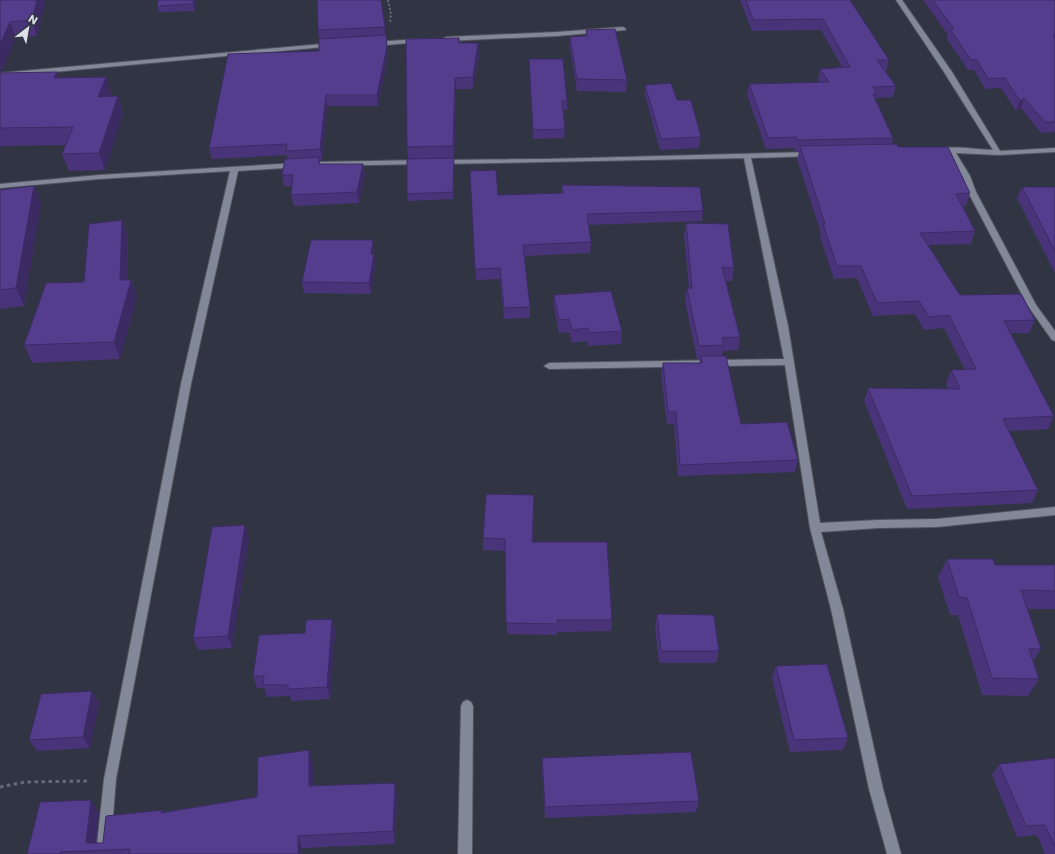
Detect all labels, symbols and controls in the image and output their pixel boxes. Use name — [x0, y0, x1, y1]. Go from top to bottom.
north arrow — [8, 8, 48, 48]
text: N — [25, 10, 41, 28]

